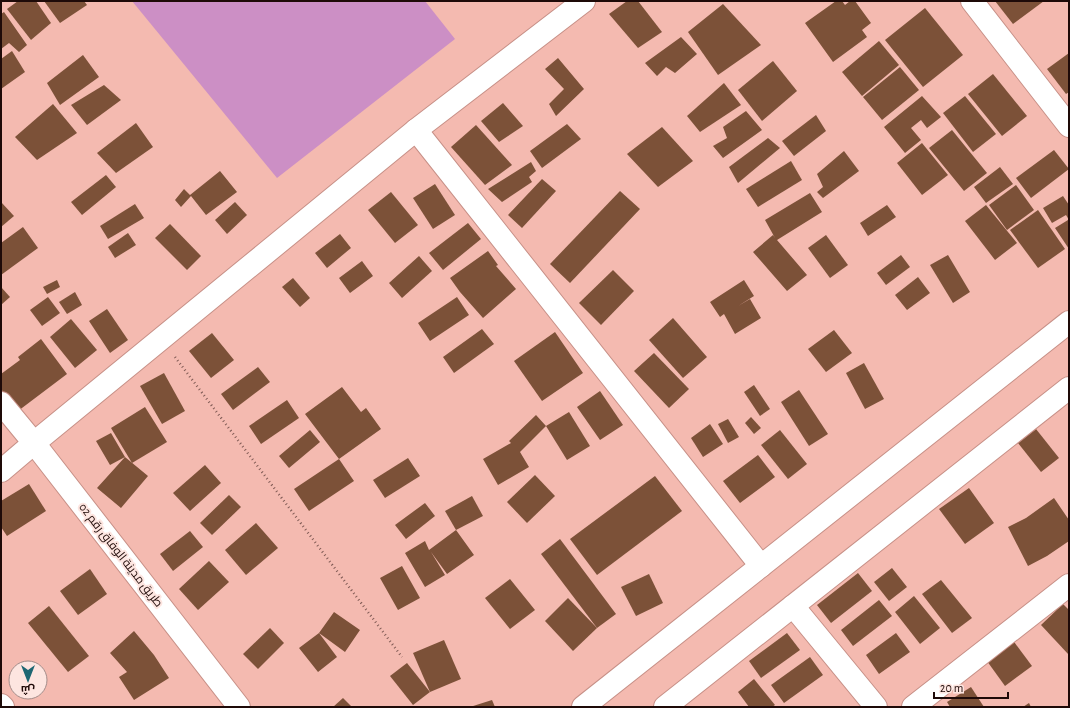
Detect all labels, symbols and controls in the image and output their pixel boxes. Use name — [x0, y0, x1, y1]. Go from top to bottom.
street label: طريق مدينة الوفاق رقم 02 — [75, 501, 165, 610]
north arrow — [8, 660, 48, 700]
scale bar — [934, 674, 1008, 700]
text: 20 m — [940, 682, 963, 694]
text: ش — [21, 683, 35, 695]

